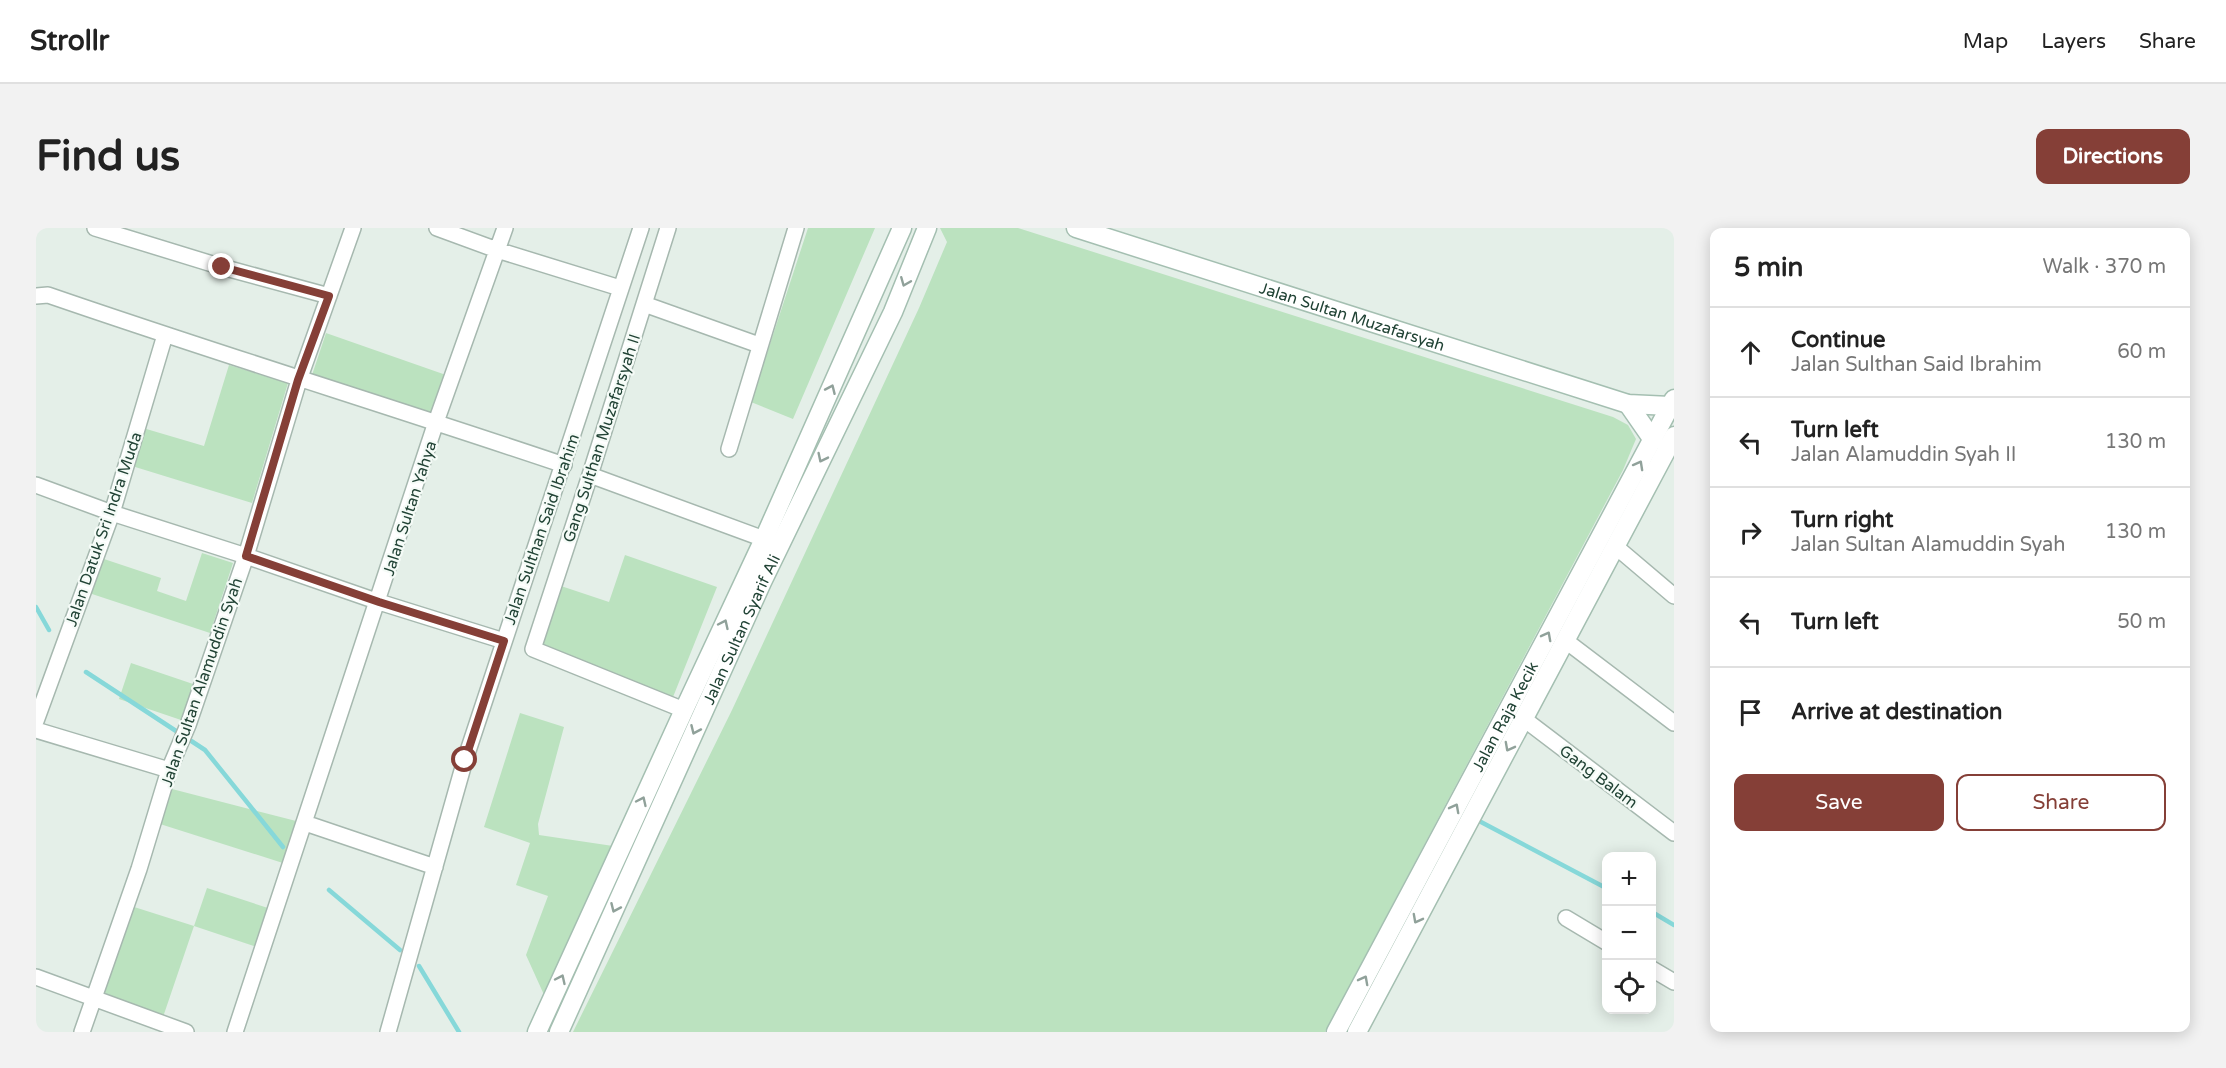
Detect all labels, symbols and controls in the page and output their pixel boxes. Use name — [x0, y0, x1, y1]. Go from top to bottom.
text: Strollr — [30, 24, 109, 58]
text: Map — [1963, 29, 2008, 54]
text: Layers — [2041, 29, 2106, 54]
text: Share — [2139, 29, 2196, 54]
button: Directions — [2036, 129, 2190, 184]
text: Find us — [36, 131, 180, 182]
text: 5 min — [1734, 252, 1803, 283]
route end — [208, 253, 234, 279]
text: Walk · 370 m — [2043, 255, 2166, 279]
one-way arrow — [900, 276, 912, 287]
street label: Jalan Sultan Muzafarsyah — [1257, 278, 1447, 356]
text: Continue — [1791, 327, 1886, 353]
street label: Gang Sulthan Muzafarsyah II — [559, 331, 645, 545]
icon: ahead — [1734, 336, 1767, 369]
text: 60 m — [2117, 340, 2166, 364]
text: Jalan Sulthan Said Ibrahim — [1791, 353, 2042, 377]
one-way arrow — [823, 385, 835, 396]
text: Turn left — [1791, 417, 1879, 443]
icon: left — [1734, 426, 1767, 459]
street label: Jalan Datuk Sri Indra Muda — [61, 429, 147, 629]
text: 130 m — [2105, 430, 2166, 454]
street label: Jalan Sulthan Said Ibrahim — [500, 431, 584, 627]
street label: Jalan Sultan Yahya — [379, 438, 441, 578]
text: Jalan Alamuddin Syah II — [1791, 443, 2017, 467]
one-way arrow — [817, 452, 829, 463]
one-way arrow — [1632, 460, 1643, 471]
text: Turn right — [1791, 507, 1893, 533]
icon: right — [1734, 516, 1767, 549]
text: 130 m — [2105, 520, 2166, 544]
text: Jalan Sultan Alamuddin Syah — [1791, 533, 2066, 557]
street label: Jalan Sultan Syarif Ali — [699, 551, 785, 708]
street label: Jalan Sultan Alamuddin Syah — [157, 575, 247, 789]
icon: left — [1734, 606, 1767, 639]
text: Turn left — [1791, 609, 1879, 635]
text: 50 m — [2117, 610, 2166, 634]
one-way arrow — [717, 620, 729, 631]
one-way arrow — [1540, 632, 1551, 642]
street label: Jalan Raja Kecik — [1468, 658, 1543, 775]
icon: arrive — [1734, 696, 1767, 729]
text: Arrive at destination — [1791, 699, 2002, 725]
one-way arrow — [691, 724, 703, 735]
one-way arrow — [1505, 741, 1516, 752]
street label: Gang Balam — [1555, 741, 1641, 813]
route start — [451, 746, 477, 772]
button: Save — [1734, 774, 1944, 831]
button: Share — [1956, 774, 2166, 831]
one-way arrow — [635, 797, 647, 808]
one-way arrow — [1448, 804, 1459, 815]
map controls — [1602, 852, 1656, 1014]
button: + — [1602, 852, 1656, 906]
one-way arrow — [611, 902, 623, 913]
button: − — [1602, 906, 1656, 960]
one-way arrow — [1413, 913, 1424, 924]
button: locate — [1602, 960, 1656, 1014]
one-way arrow — [554, 974, 566, 985]
one-way arrow — [1356, 976, 1368, 987]

